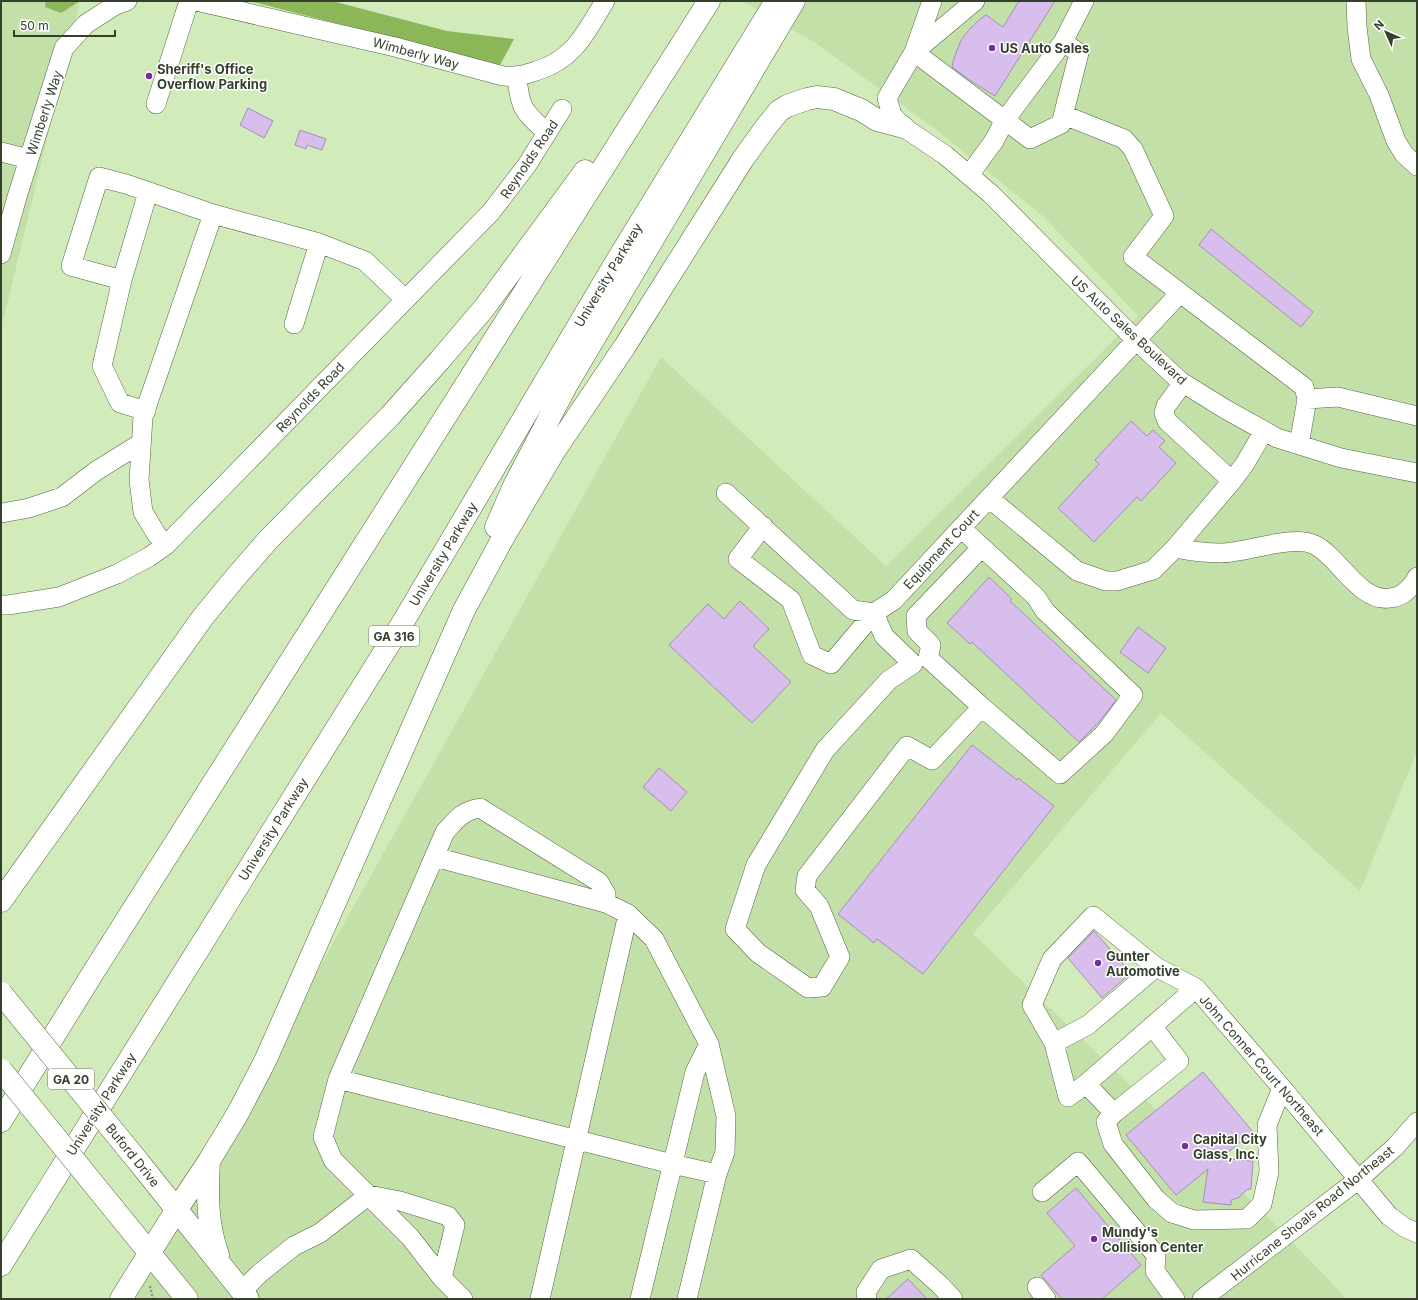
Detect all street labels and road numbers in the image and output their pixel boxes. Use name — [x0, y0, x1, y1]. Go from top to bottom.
street label: Wimberly Way — [371, 34, 461, 72]
street label: Wimberly Way — [23, 68, 65, 158]
street label: Reynolds Road — [497, 117, 561, 201]
street label: University Parkway — [571, 220, 645, 330]
street label: US Auto Sales Boulevard — [1068, 272, 1190, 388]
street label: Reynolds Road — [273, 359, 347, 435]
street label: University Parkway — [406, 499, 480, 609]
street label: Equipment Court — [900, 506, 982, 592]
road number: GA 316 — [369, 626, 419, 646]
street label: University Parkway — [235, 775, 311, 883]
street label: John Conner Court Northeast — [1196, 991, 1328, 1139]
street label: University Parkway — [63, 1050, 139, 1158]
road number: GA 20 — [48, 1069, 94, 1089]
street label: Buford Drive — [103, 1120, 163, 1190]
street label: Hurricane Shoals Road Northeast — [1227, 1142, 1397, 1284]

